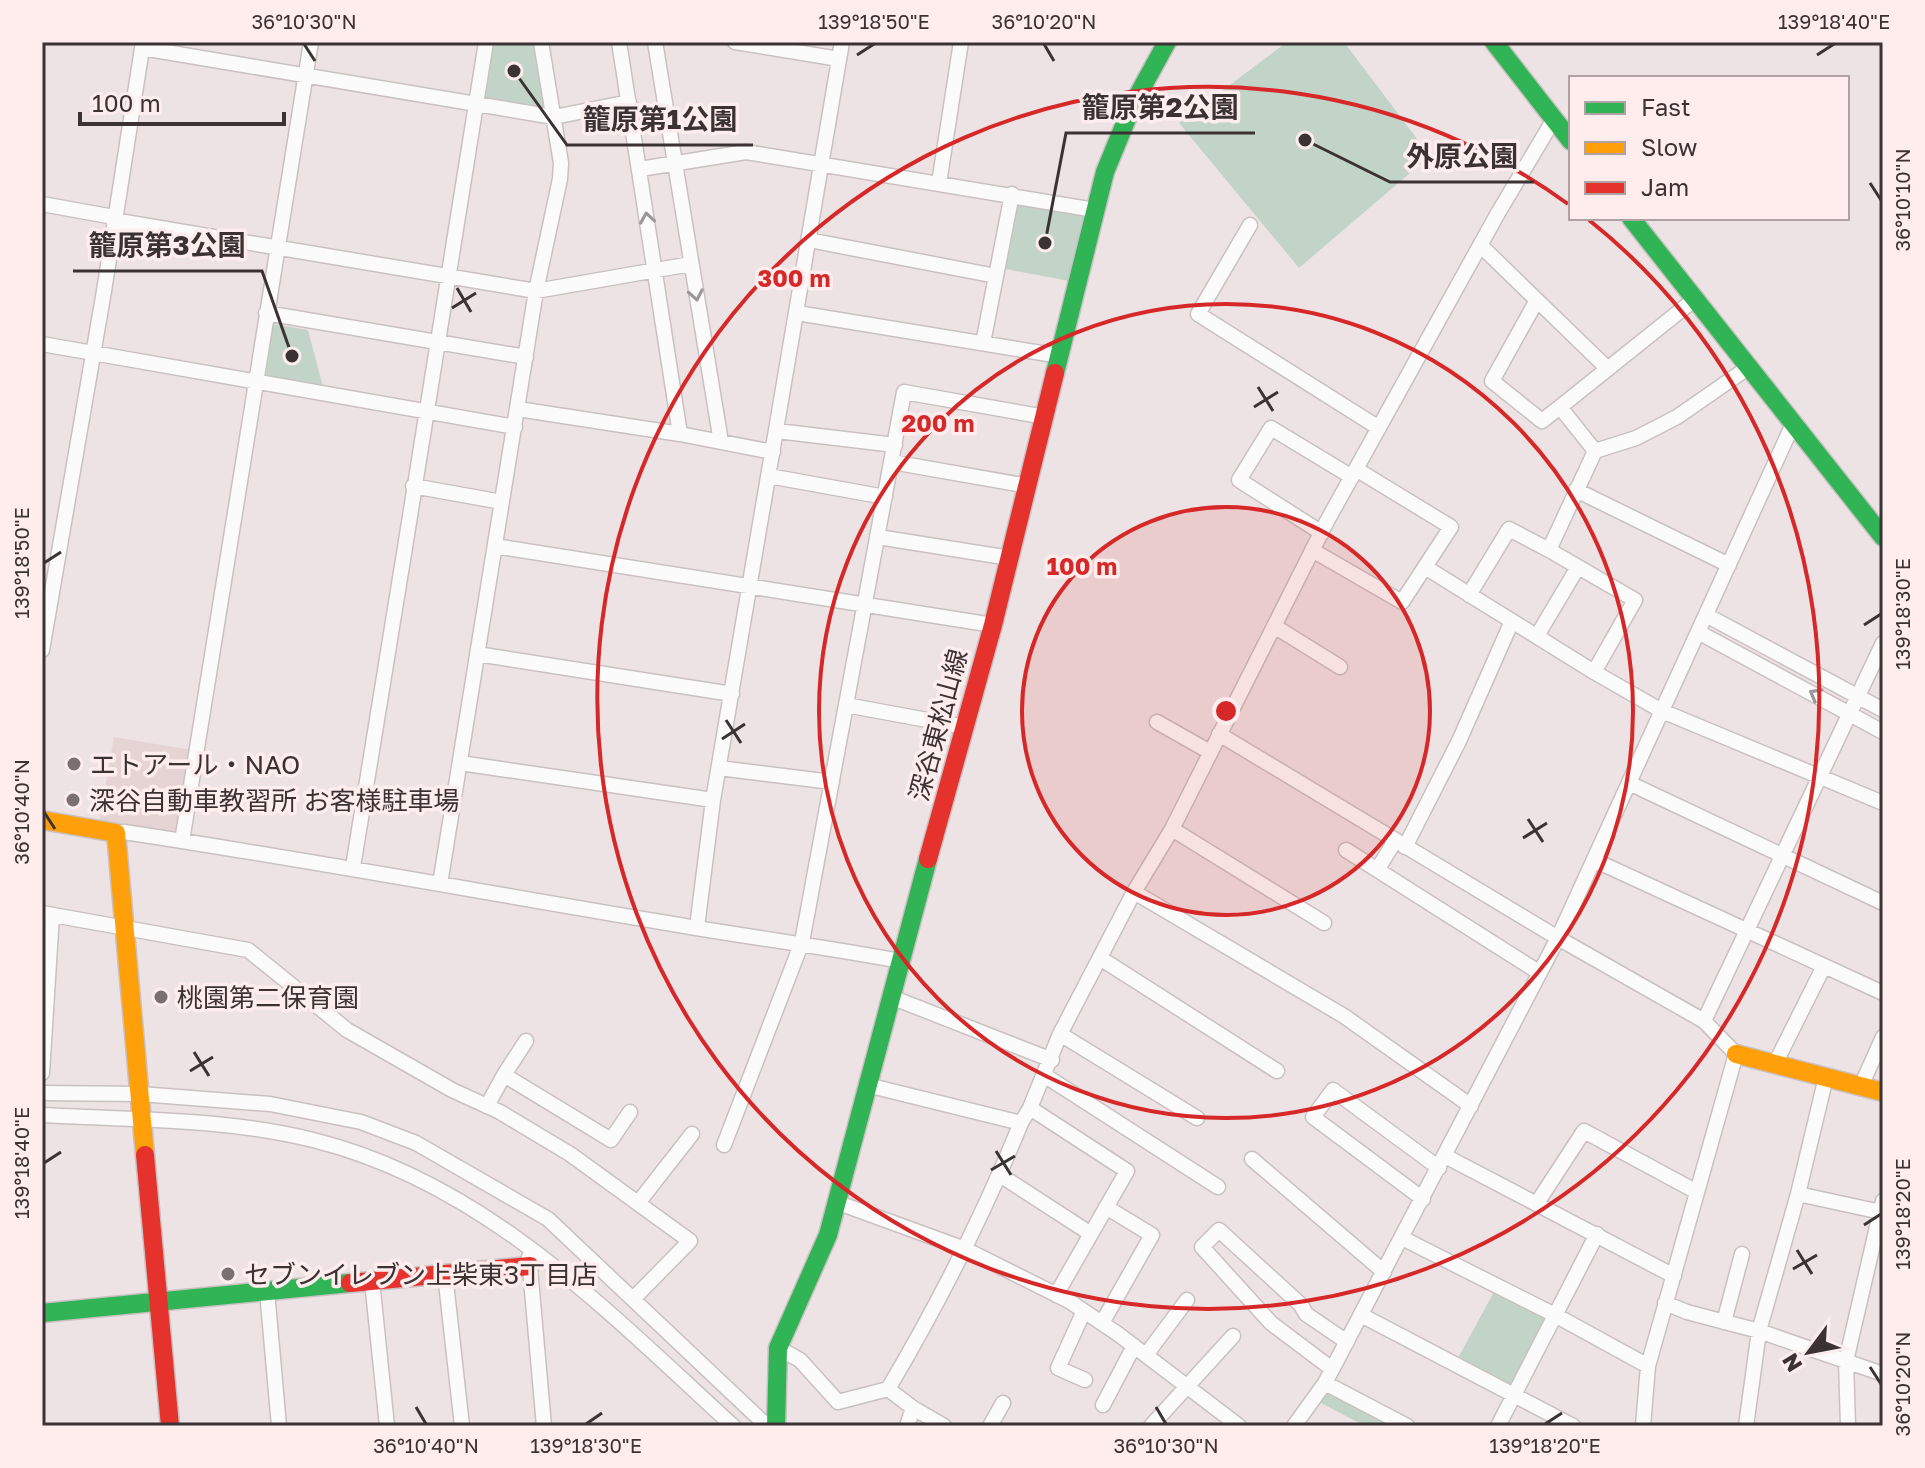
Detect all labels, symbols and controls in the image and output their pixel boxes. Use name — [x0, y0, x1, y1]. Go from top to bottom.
text: 36°10'30"N — [251, 9, 357, 33]
text: 139°18'50"E — [818, 9, 930, 33]
text: 36°10'20"N — [991, 9, 1097, 33]
text: 139°18'40"E — [1778, 9, 1890, 33]
scale bar — [80, 76, 284, 126]
legend — [1569, 76, 1849, 220]
callout: 籠原第2公園 — [1066, 81, 1255, 133]
text: 100 m — [92, 88, 161, 117]
text: 籠原第2公園 — [1081, 90, 1239, 123]
text: Fast — [1641, 92, 1691, 121]
callout: 籠原第1公園 — [567, 93, 753, 145]
text: 籠原第1公園 — [583, 102, 737, 135]
callout: 外原公園 — [1390, 130, 1534, 182]
text: Slow — [1641, 132, 1697, 161]
text: 外原公園 — [1406, 139, 1518, 172]
text: 36°10'10"N — [1890, 148, 1914, 252]
text: Jam — [1641, 172, 1689, 201]
one-way arrow — [639, 211, 656, 225]
callout: 籠原第3公園 — [73, 219, 262, 271]
text: 籠原第3公園 — [88, 228, 246, 261]
text: 300 m — [758, 263, 830, 292]
one-way arrow — [687, 289, 704, 302]
text: 200 m — [902, 408, 974, 437]
text: 139°18'50"E — [9, 507, 33, 619]
text: 100 m — [1047, 551, 1117, 580]
text: 139°18'30"E — [1890, 558, 1914, 670]
street label: 深谷東松山線 — [903, 646, 973, 804]
one-way arrow — [1809, 688, 1823, 704]
centre of rings — [1212, 697, 1240, 725]
place label: エトアール・NAO — [90, 749, 300, 780]
marker: エトアール・NAO — [65, 755, 83, 773]
text: 36°10'40"N — [9, 759, 33, 865]
place label: 深谷自動車教習所 お客様駐車場 — [89, 785, 460, 816]
marker: 深谷自動車教習所 お客様駐車場 — [64, 791, 82, 809]
place label: 桃園第二保育園 — [177, 982, 359, 1013]
marker: 桃園第二保育園 — [152, 988, 170, 1006]
text: 139°18'40"E — [9, 1107, 33, 1219]
text: 139°18'20"E — [1890, 1158, 1914, 1270]
place label: セブンイレブン上柴東3丁目店 — [244, 1259, 597, 1290]
marker: セブンイレブン上柴東3丁目店 — [219, 1265, 237, 1283]
north arrow — [1769, 1312, 1849, 1392]
text: 36°10'20"N — [1890, 1331, 1914, 1437]
text: N — [1776, 1349, 1807, 1377]
text: 36°10'40"N — [373, 1433, 479, 1457]
text: 139°18'30"E — [530, 1433, 642, 1457]
text: 36°10'30"N — [1113, 1433, 1219, 1457]
text: 139°18'20"E — [1489, 1433, 1601, 1457]

